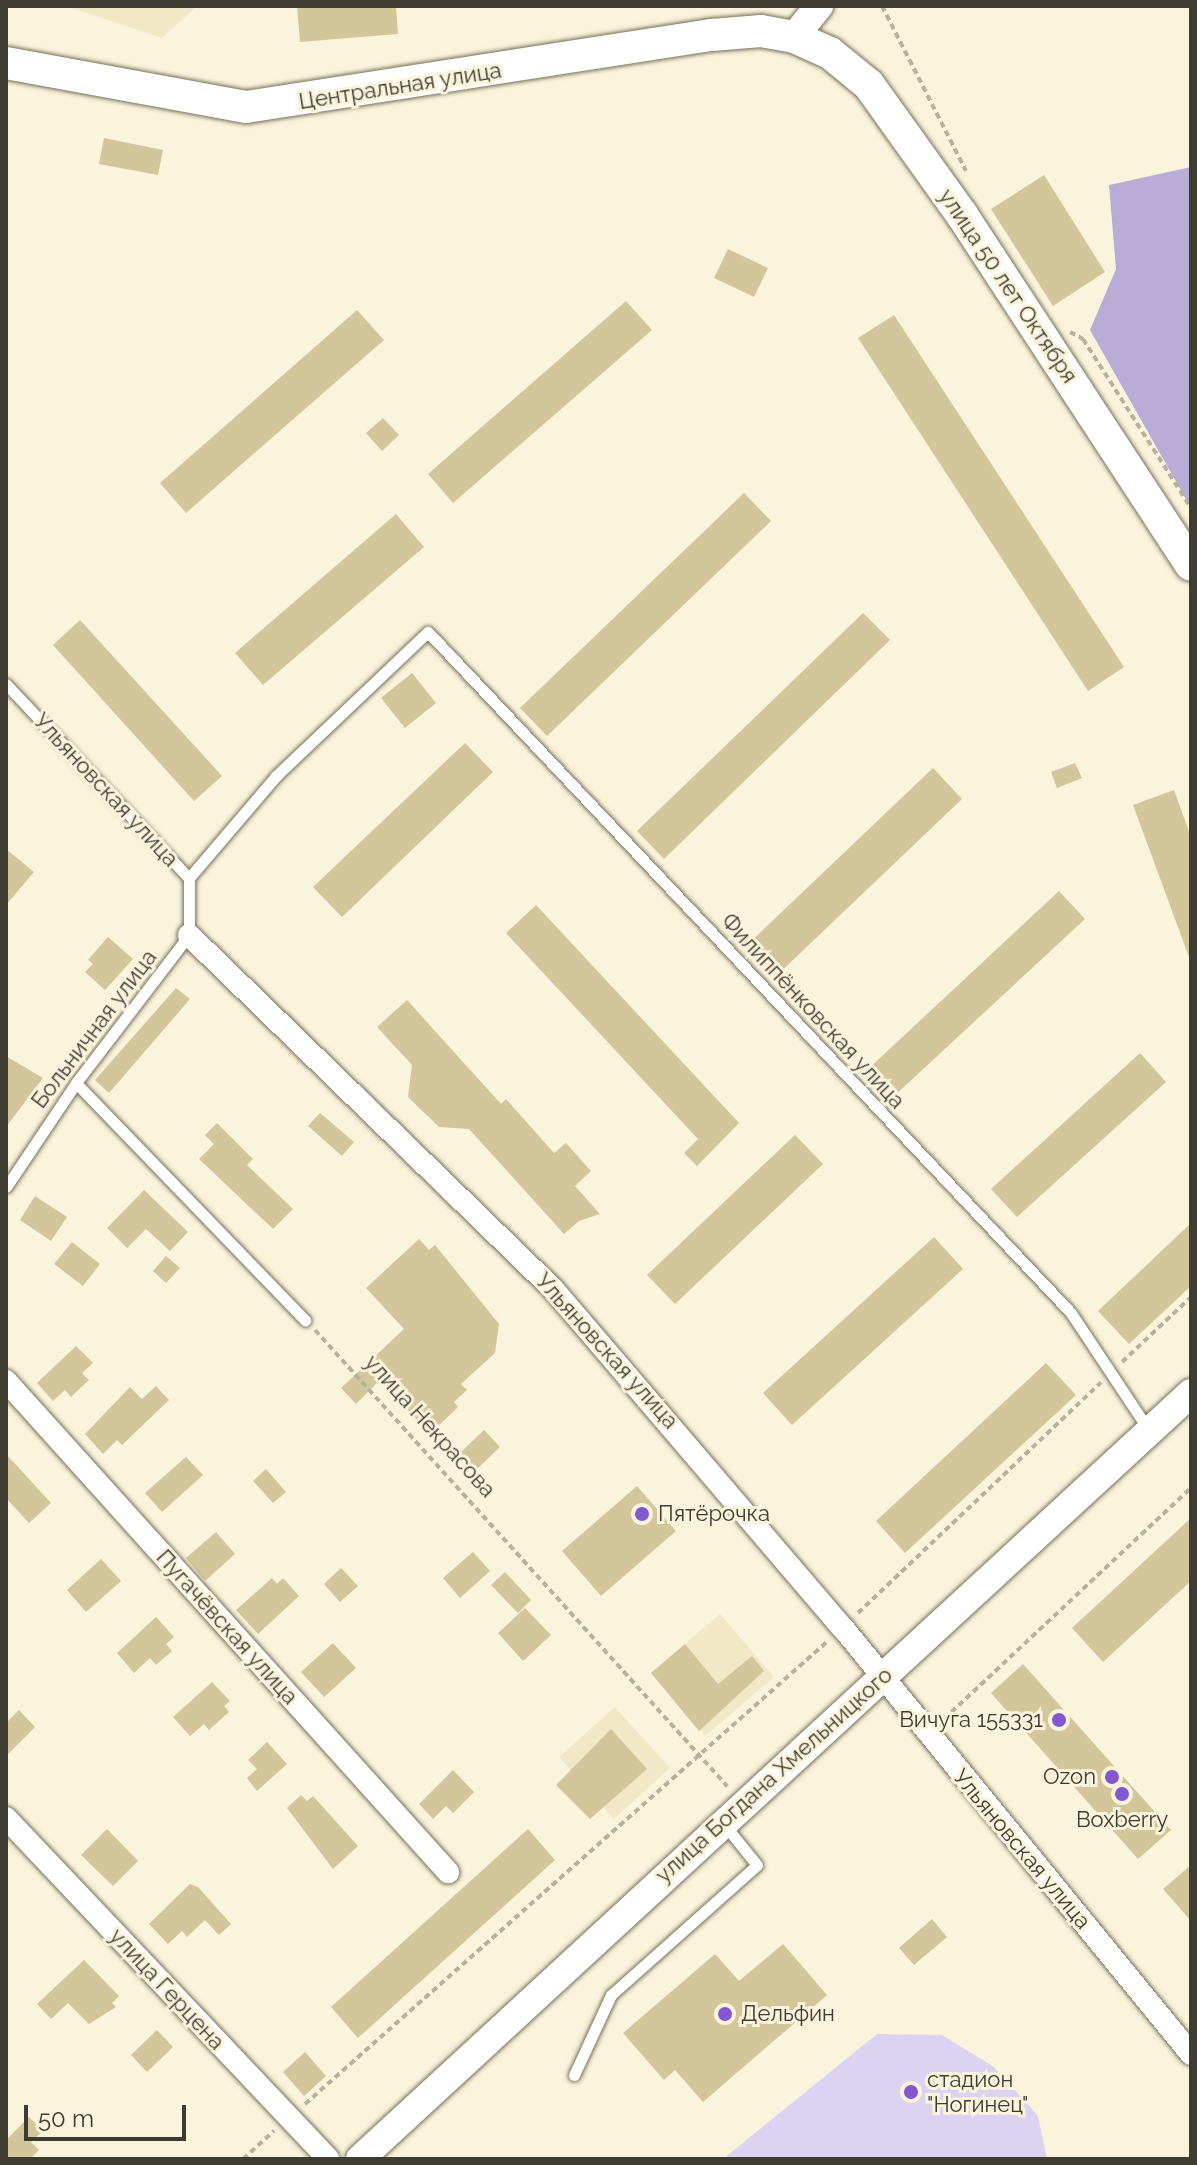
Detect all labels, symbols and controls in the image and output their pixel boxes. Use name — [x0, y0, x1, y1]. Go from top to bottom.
street label: Центральная улица — [297, 57, 503, 115]
street label: улица 50 лет Октября — [933, 184, 1083, 388]
street label: Ульяновская улица — [28, 708, 184, 872]
street label: Филиппёнковская улица — [716, 908, 910, 1114]
street label: Больничная улица — [26, 944, 162, 1114]
street label: Ульяновская улица — [530, 1268, 684, 1434]
street label: улица Некрасова — [359, 1349, 501, 1503]
place label: Пятёрочка — [658, 1501, 770, 1527]
marker: Пятёрочка — [633, 1505, 651, 1523]
street label: Пугачёвская улица — [151, 1544, 303, 1710]
street label: улица Богдана Хмельницкого — [650, 1662, 898, 1888]
place label: Вичуга 155331 — [899, 1707, 1043, 1733]
marker: Вичуга 155331 — [1050, 1711, 1068, 1729]
street label: Ульяновская улица — [947, 1764, 1097, 1934]
place label: Ozon — [1043, 1764, 1096, 1790]
marker: Ozon — [1103, 1768, 1121, 1786]
marker: Boxberry — [1113, 1785, 1131, 1803]
place label: Boxberry — [1076, 1807, 1168, 1833]
street label: улица Герцена — [104, 1923, 230, 2055]
place label: Дельфин — [741, 2001, 835, 2027]
marker: Дельфин — [716, 2005, 734, 2023]
place label: стадион "Ногинец" — [927, 2066, 1029, 2118]
marker: стадион "Ногинец" — [902, 2083, 920, 2101]
scale bar — [28, 2089, 190, 2139]
text: 50 m — [38, 2104, 94, 2133]

